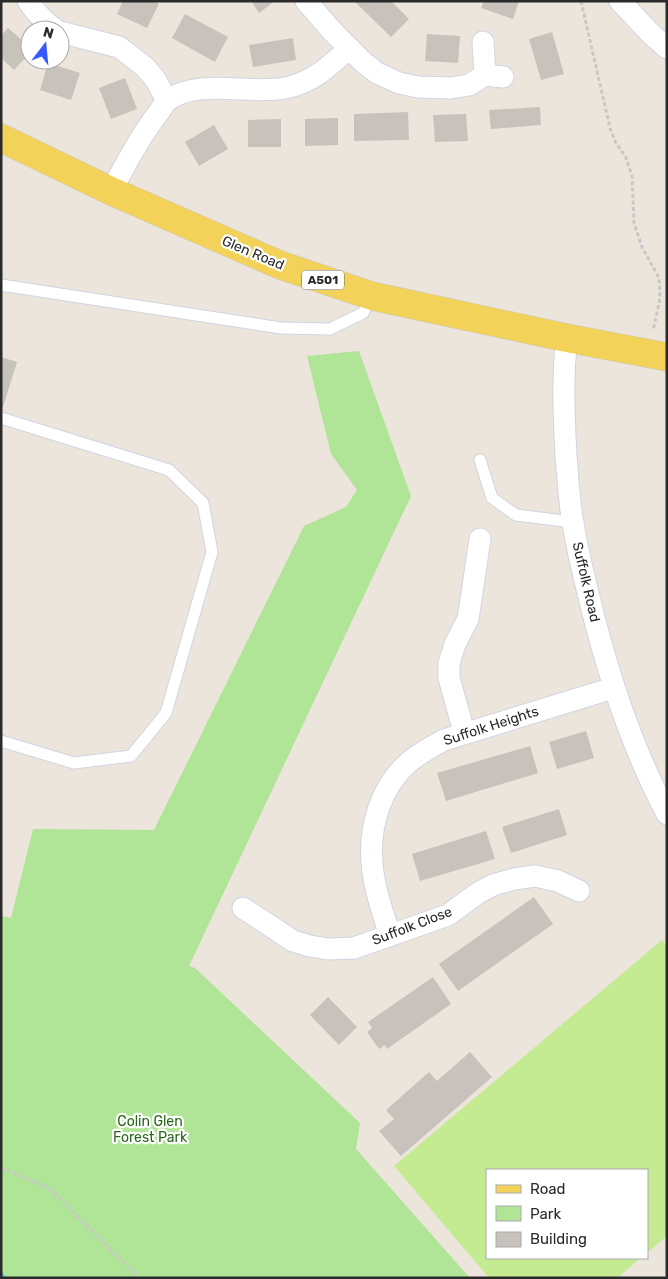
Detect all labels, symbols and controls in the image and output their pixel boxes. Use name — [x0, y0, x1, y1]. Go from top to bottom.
north arrow — [20, 20, 70, 70]
text: N — [41, 23, 56, 43]
street label: Glen Road — [219, 232, 287, 274]
road number: A501 — [302, 270, 344, 290]
street label: Suffolk Road — [569, 540, 603, 624]
street label: Suffolk Heights — [441, 703, 541, 749]
street label: Suffolk Close — [370, 903, 455, 949]
park label: Colin Glen Forest Park — [113, 1113, 188, 1146]
legend — [486, 1169, 648, 1259]
text: Road — [530, 1180, 566, 1198]
text: Park — [530, 1205, 561, 1223]
text: Building — [530, 1230, 587, 1248]

